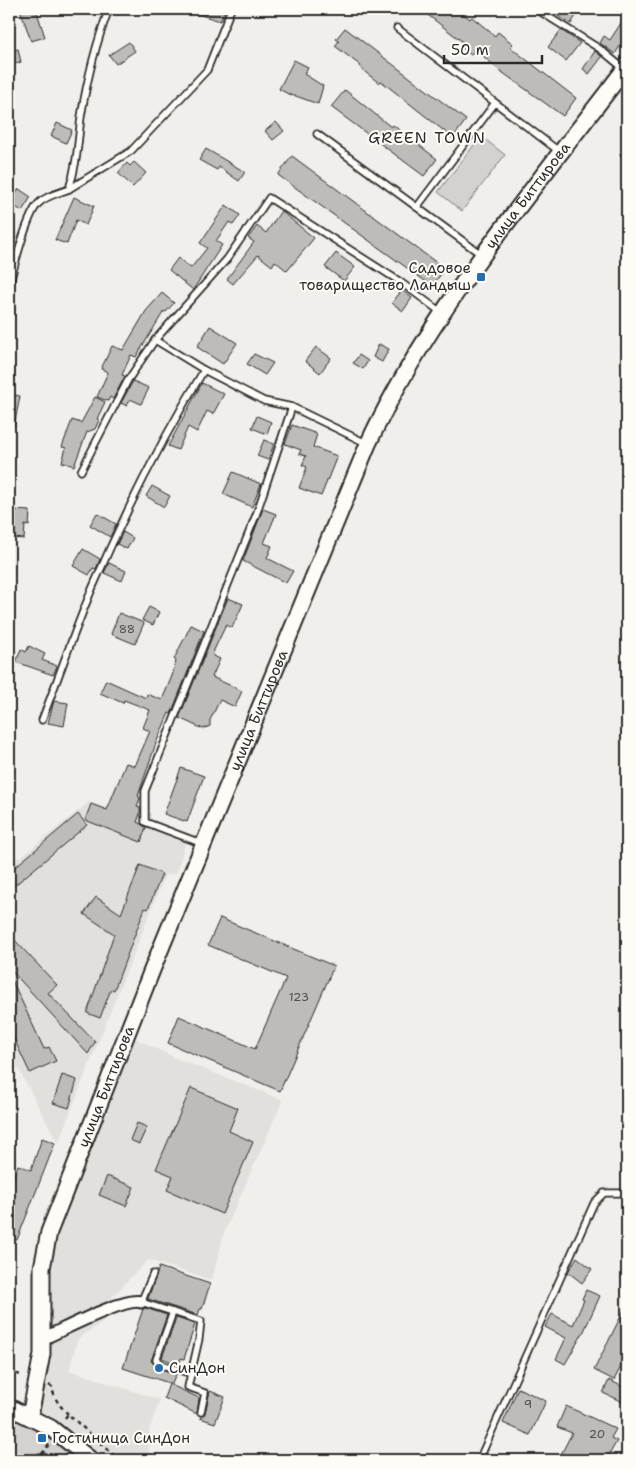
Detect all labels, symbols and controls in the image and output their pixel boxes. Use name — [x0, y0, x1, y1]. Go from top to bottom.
scale bar — [444, 32, 541, 64]
text: 50 m — [451, 40, 489, 60]
district label: GREEN TOWN — [368, 127, 486, 148]
street label: улица Биттирова — [481, 137, 575, 253]
place label: Садовое товарищество Ландыш — [299, 258, 471, 295]
marker: Садовое товарищество Ландыш — [475, 271, 487, 283]
house number: 88 — [119, 621, 135, 637]
street label: улица Биттирова — [225, 646, 293, 774]
house number: 123 — [289, 989, 309, 1005]
street label: улица Биттирова — [73, 1022, 139, 1150]
place label: СинДон — [169, 1358, 225, 1378]
marker: СинДон — [153, 1362, 165, 1374]
house number: 9 — [524, 1396, 532, 1412]
house number: 20 — [589, 1426, 605, 1442]
place label: Гостиница СинДон — [52, 1428, 190, 1448]
marker: Гостиница СинДон — [36, 1432, 48, 1444]

